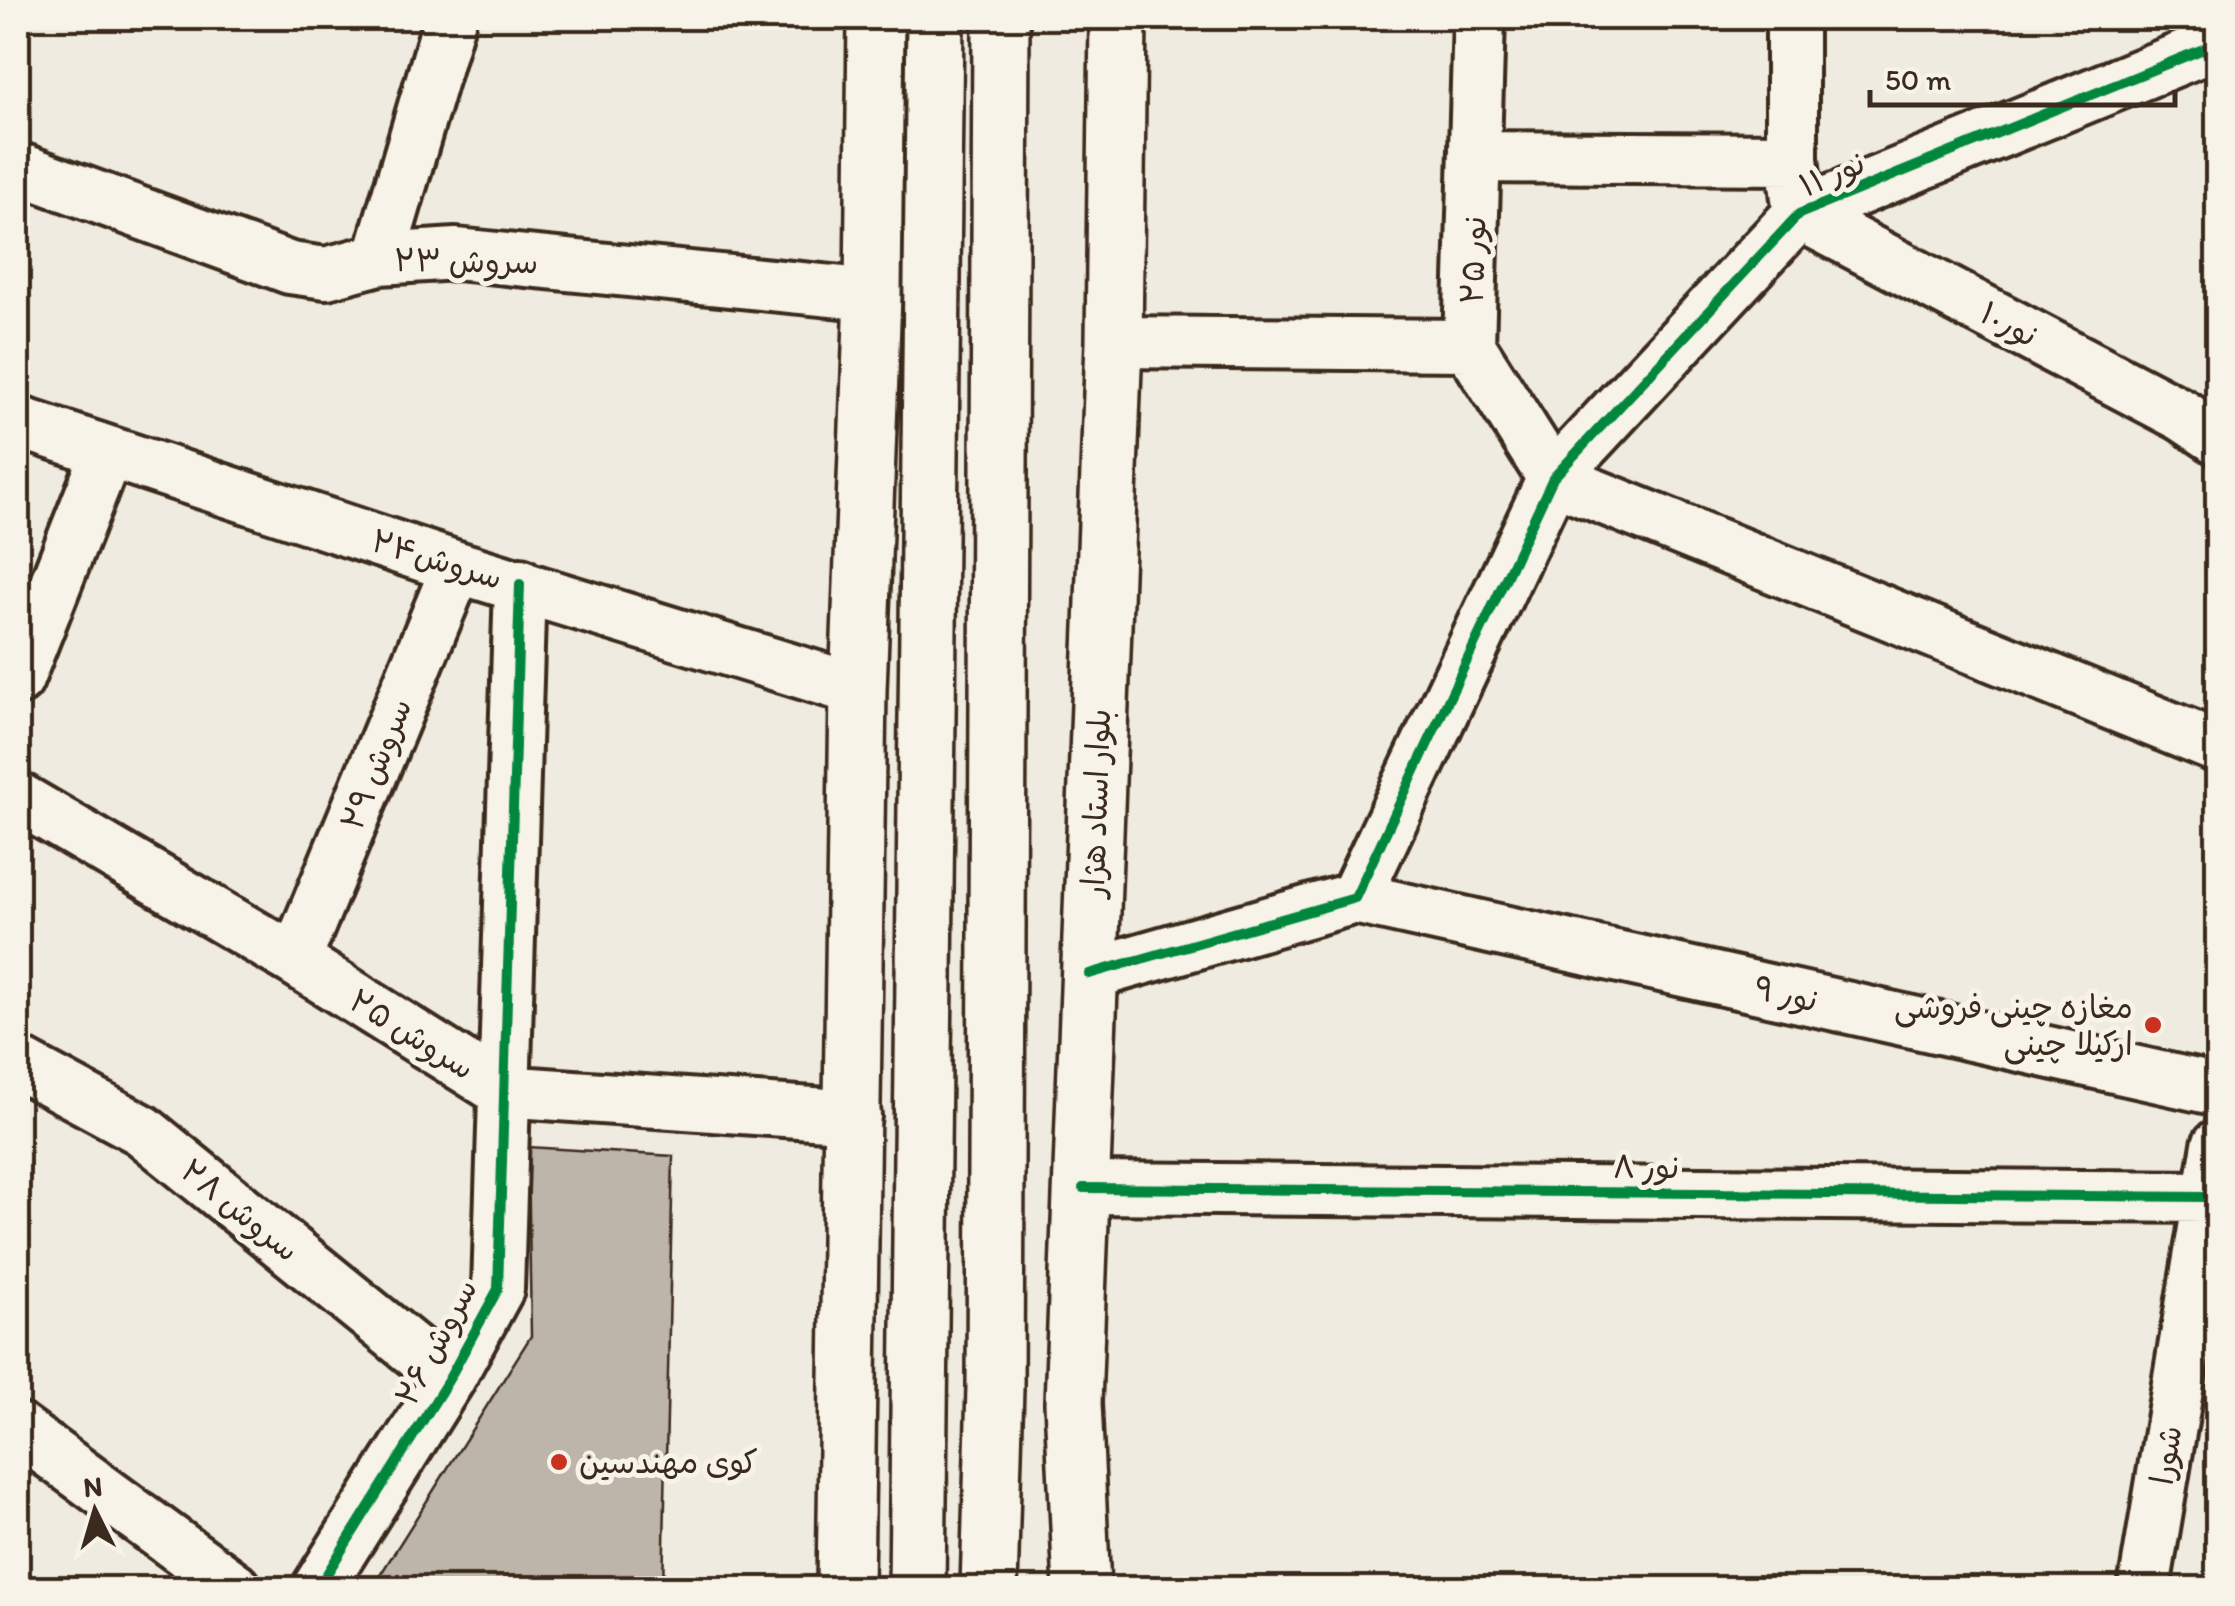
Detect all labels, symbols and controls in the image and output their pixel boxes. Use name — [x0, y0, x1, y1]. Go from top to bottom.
scale bar — [1870, 45, 2175, 107]
text: 50 m — [1885, 61, 1951, 98]
street label: نور ۱۱ — [1793, 143, 1871, 205]
street label: نور ۲۵ — [1452, 215, 1494, 305]
street label: سروش ۲۳ — [394, 241, 538, 283]
street label: نور۱۰ — [1974, 293, 2044, 355]
street label: سروش۲۴ — [366, 521, 507, 599]
street label: سروش ۲۹ — [333, 693, 421, 836]
street label: بلوار استاد هژار — [1074, 708, 1118, 900]
street label: نور ۹ — [1750, 968, 1822, 1020]
street label: سروش ۲۵ — [341, 981, 482, 1089]
place label: مغازه چینی فروشی ارکیلا چینی — [1894, 988, 2133, 1065]
marker: مغازه چینی فروشی ارکیلا چینی — [2142, 1014, 2164, 1036]
street label: نور ۸ — [1613, 1148, 1679, 1186]
street label: سروش ۲۸ — [172, 1151, 307, 1271]
street label: سروش ۲۶ — [387, 1272, 487, 1413]
street label: شورا — [2143, 1423, 2189, 1487]
place label: کوی مهندسین — [579, 1443, 758, 1481]
marker: کوی مهندسین — [548, 1451, 570, 1473]
north arrow — [45, 1461, 145, 1561]
text: N — [82, 1468, 104, 1504]

